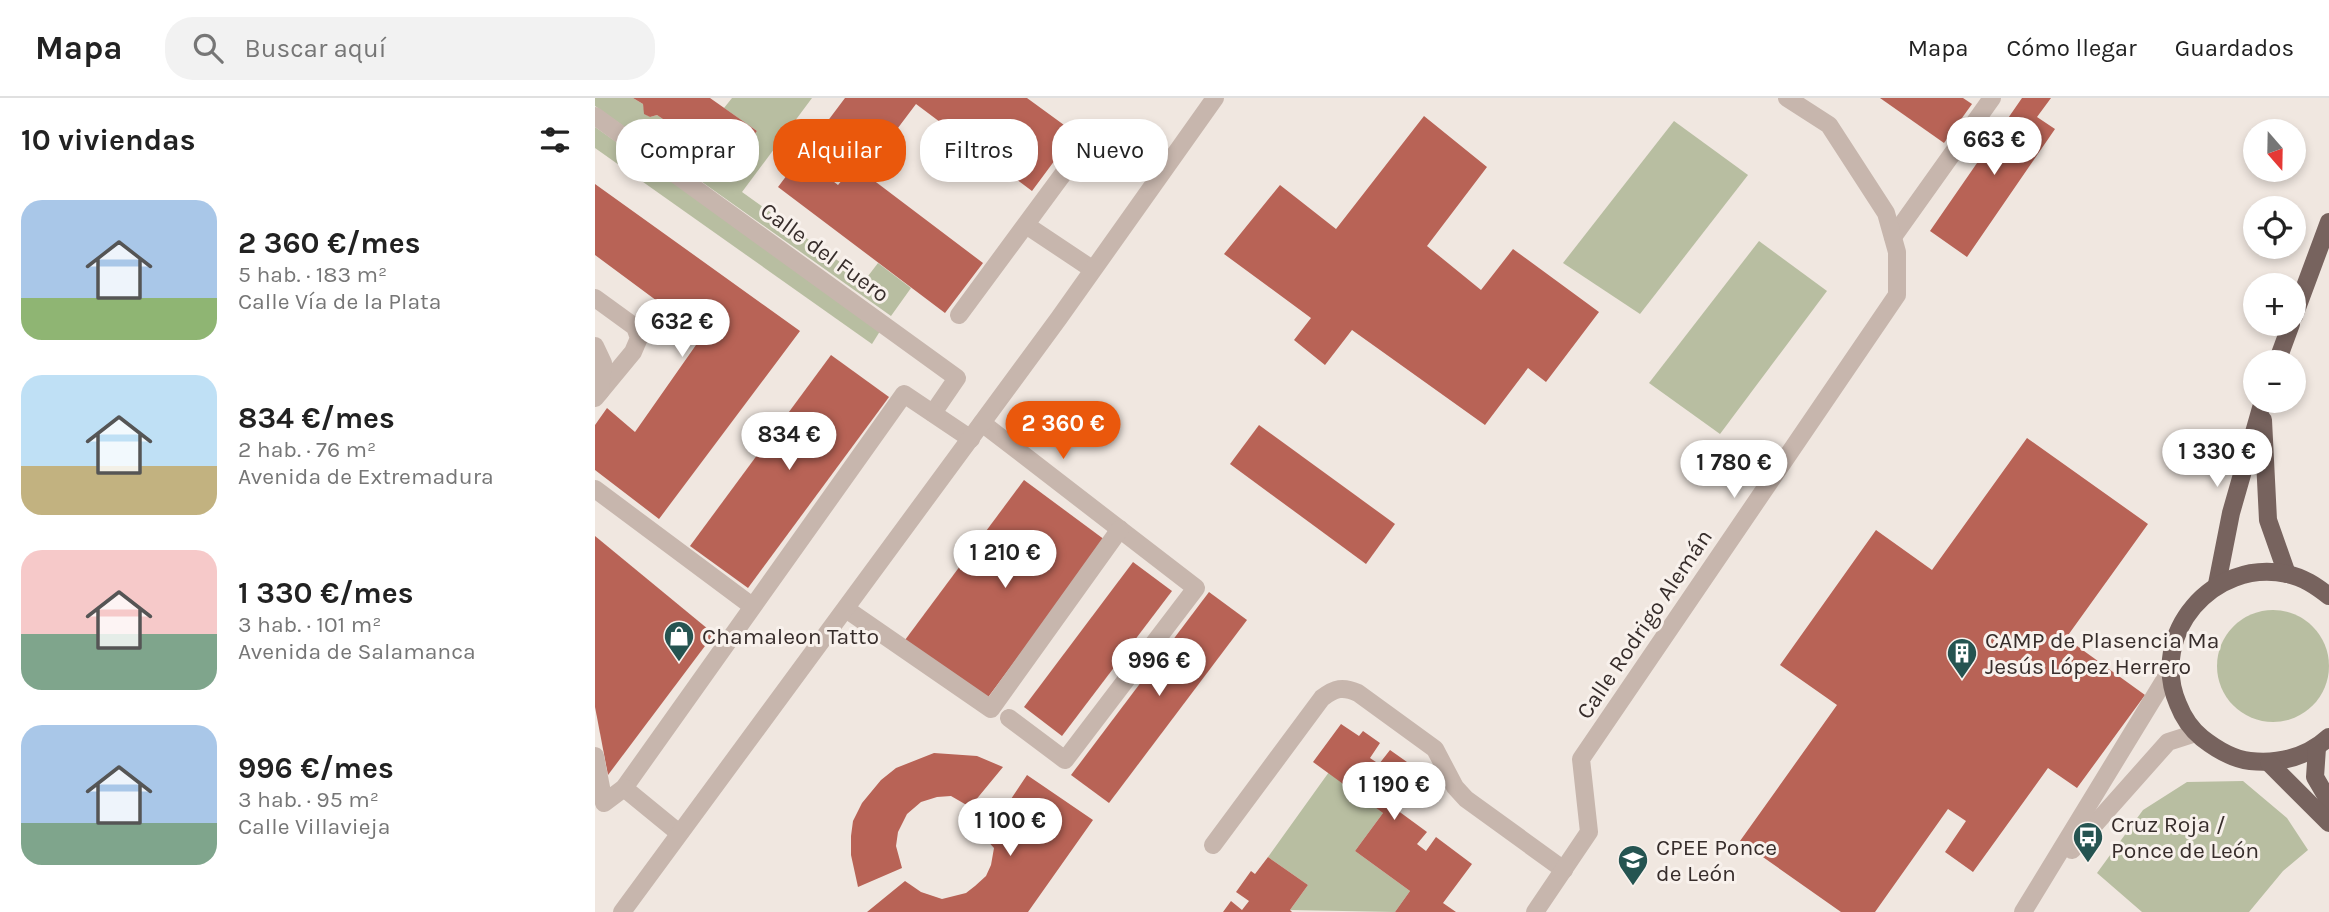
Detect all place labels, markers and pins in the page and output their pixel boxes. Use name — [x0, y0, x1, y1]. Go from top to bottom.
pin: 663 € — [1945, 118, 2043, 177]
pin: 632 € — [633, 300, 731, 359]
pin: 2 360 € — [998, 402, 1128, 461]
pin: 834 € — [740, 412, 838, 472]
pin: 1 330 € — [2152, 430, 2282, 489]
pin: 1 780 € — [1669, 440, 1799, 500]
pin: 1 210 € — [940, 531, 1070, 590]
shop icon: Chamaleon Tatto — [662, 619, 696, 663]
place label: Chamaleon Tatto — [702, 623, 879, 650]
place label: CAMP de Plasencia Mª Jesús López Herrero — [1985, 627, 2219, 680]
building icon: CAMP de Plasencia Mª Jesús López Herrero — [1945, 636, 1979, 680]
pin: 996 € — [1110, 638, 1208, 698]
pin: 1 190 € — [1329, 762, 1459, 822]
pin: 1 100 € — [945, 798, 1075, 858]
place label: Cruz Roja / Ponce de León — [2111, 811, 2259, 864]
bus stop icon: Cruz Roja / Ponce de León — [2071, 820, 2105, 864]
place label: CPEE Ponce de León — [1656, 834, 1777, 887]
school or university icon: CPEE Ponce de León — [1616, 843, 1650, 887]

